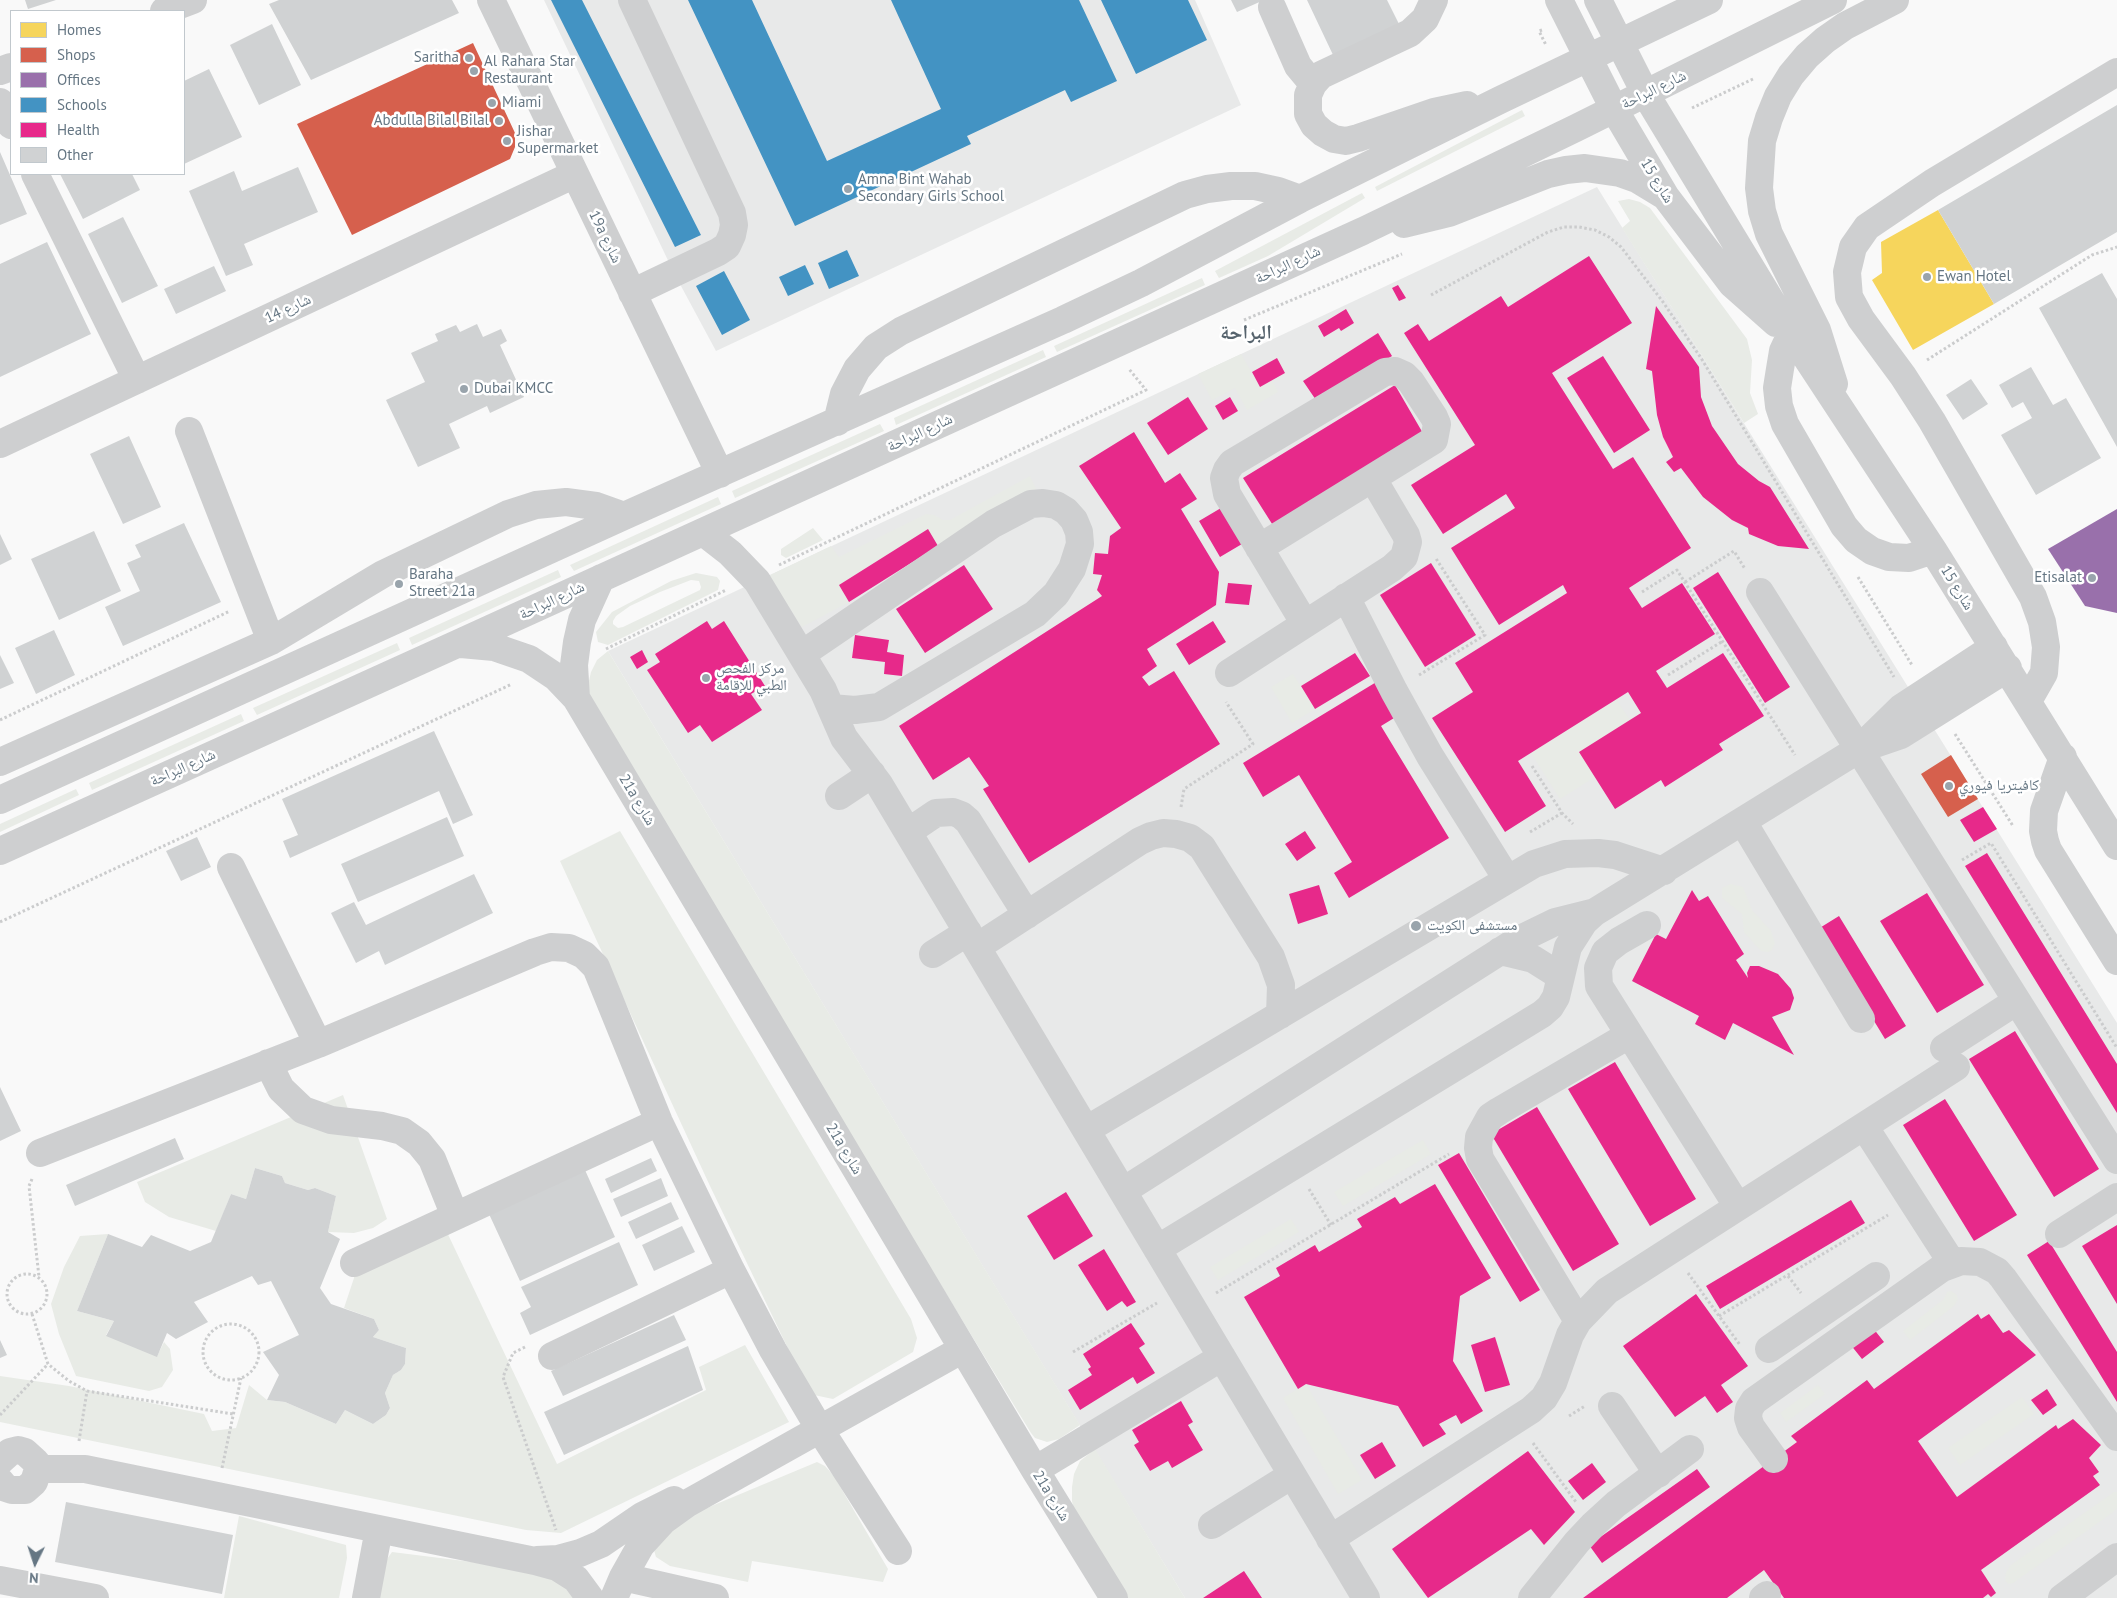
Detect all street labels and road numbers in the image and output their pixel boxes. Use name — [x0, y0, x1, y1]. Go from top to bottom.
street label: شارع البراحة — [1619, 67, 1689, 113]
street label: شارع 15 — [1636, 156, 1678, 206]
street label: 19a شارع — [585, 208, 625, 266]
street label: شارع البراحة — [1253, 242, 1323, 288]
street label: شارع 14 — [262, 291, 314, 327]
street label: شارع البراحة — [885, 410, 955, 456]
street label: شارع 15 — [1936, 563, 1978, 613]
street label: شارع البراحة — [517, 578, 587, 624]
street label: شارع البراحة — [148, 746, 218, 790]
street label: 21a شارع — [615, 771, 659, 829]
street label: 21a شارع — [822, 1120, 866, 1178]
street label: 21a شارع — [1028, 1467, 1074, 1525]

